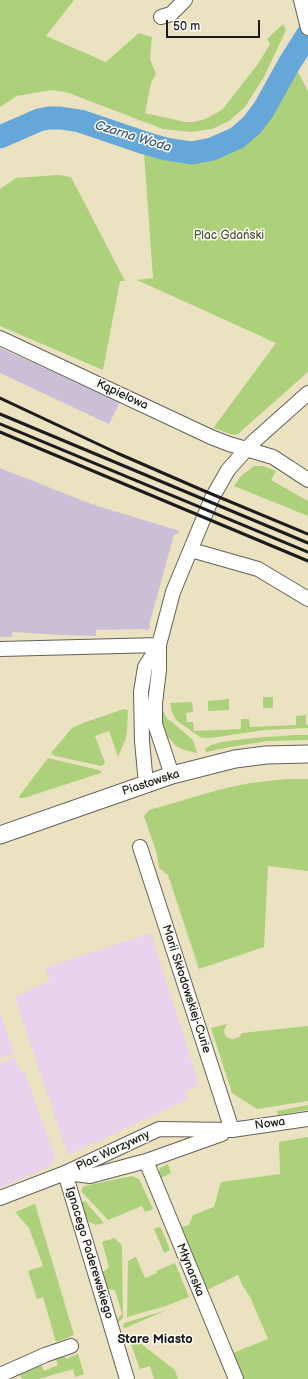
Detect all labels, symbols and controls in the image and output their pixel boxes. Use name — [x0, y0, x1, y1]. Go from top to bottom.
scale bar — [168, 12, 262, 38]
text: 50 m — [173, 19, 200, 34]
water label: Czarna Woda — [93, 118, 173, 156]
park label: Plac Gdański — [194, 229, 264, 243]
street label: Kąpielowa — [94, 377, 150, 413]
street label: Piastowska — [120, 767, 182, 799]
street label: Marii Skłodowskiej-Curie — [158, 923, 214, 1055]
street label: Nowa — [254, 1115, 286, 1133]
street label: Plac Warzywny — [74, 1128, 152, 1174]
street label: Ignacego Paderewskiego — [62, 1185, 116, 1321]
street label: Młynarska — [173, 1241, 207, 1299]
district label: Stare Miasto — [117, 1332, 193, 1348]

